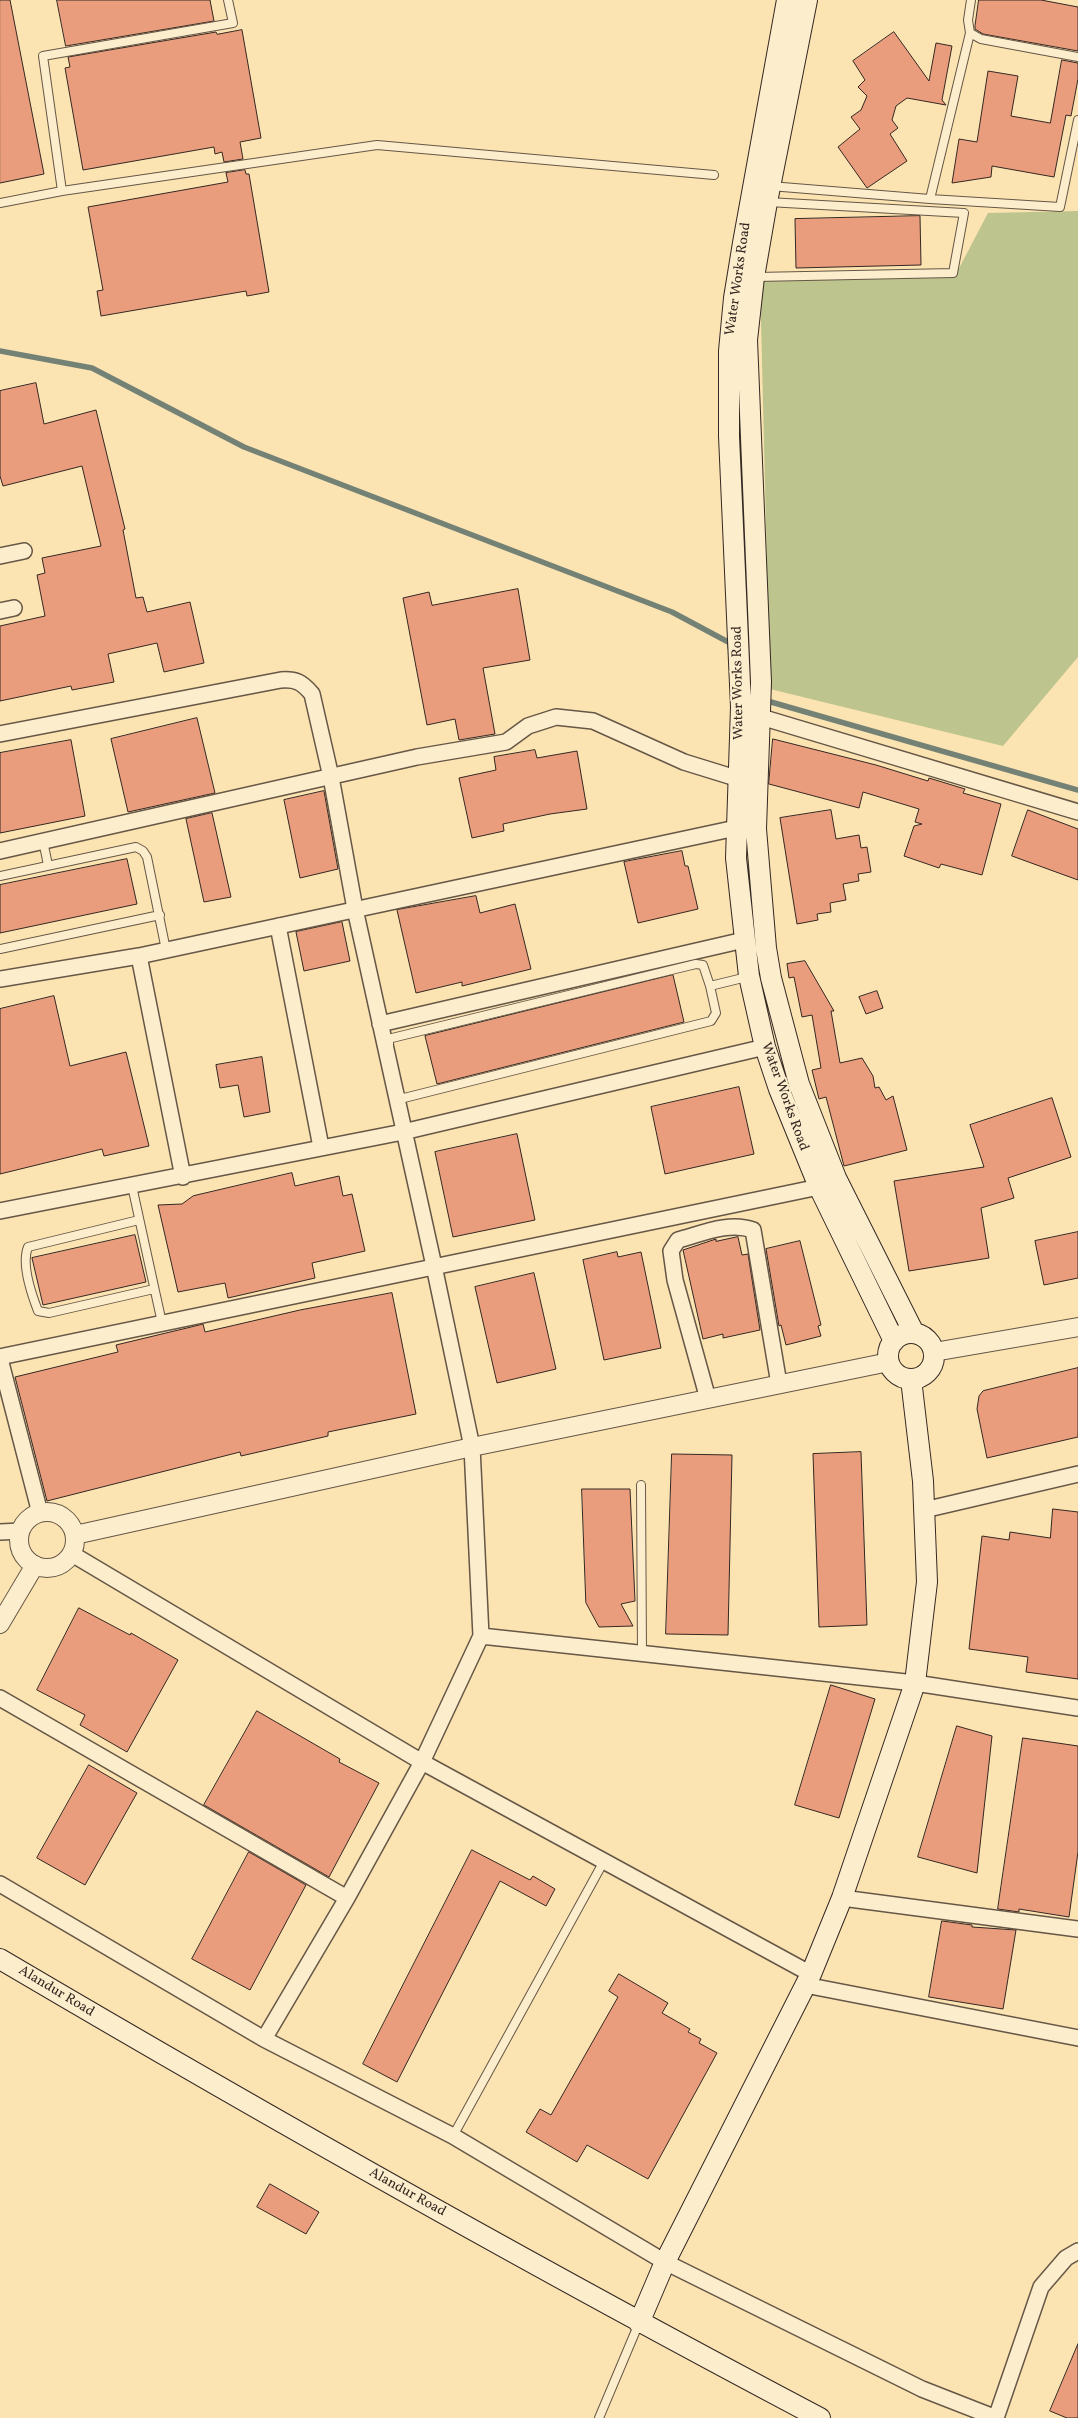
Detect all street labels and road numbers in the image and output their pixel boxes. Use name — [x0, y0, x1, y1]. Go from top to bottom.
street label: Water Works Road — [723, 221, 755, 337]
street label: Water Works Road — [730, 626, 748, 740]
street label: Water Works Road — [757, 1040, 811, 1154]
street label: Alandur Road — [15, 1963, 97, 2021]
street label: Alandur Road — [366, 2165, 448, 2221]

